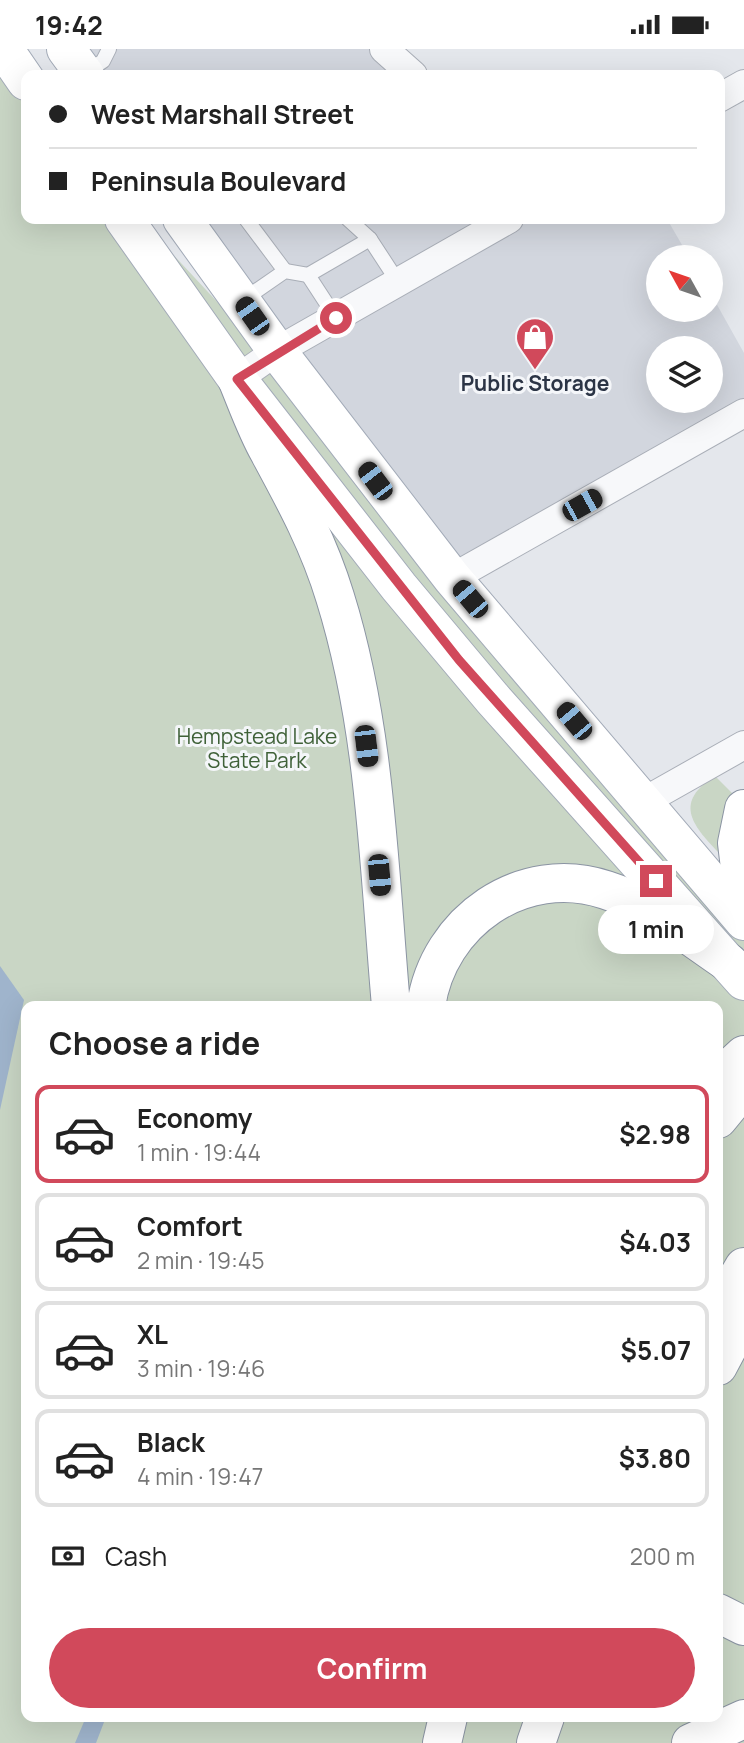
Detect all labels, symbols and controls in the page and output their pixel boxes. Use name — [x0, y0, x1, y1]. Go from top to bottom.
text: 19:42 — [35, 7, 103, 43]
text: West Marshall Street — [91, 96, 354, 132]
text: Peninsula Boulevard — [91, 163, 346, 199]
north arrow — [646, 245, 723, 322]
map controls — [646, 245, 723, 413]
car — [232, 293, 273, 339]
route start — [320, 302, 352, 334]
shop icon: Public Storage — [514, 316, 556, 371]
button: layers — [646, 336, 723, 413]
place label: Public Storage — [461, 369, 609, 397]
car — [354, 458, 397, 504]
car — [559, 486, 606, 524]
car — [449, 576, 492, 622]
car — [553, 698, 596, 744]
park label: Hempstead Lake State Park — [177, 722, 337, 774]
car — [354, 724, 379, 768]
car — [367, 853, 392, 897]
route end — [640, 865, 672, 897]
callout: 1 min — [598, 905, 714, 955]
text: 1 min — [628, 913, 684, 945]
text: Choose a ride — [49, 1021, 260, 1065]
text: Economy — [137, 1100, 252, 1136]
icon: car — [53, 1103, 116, 1166]
text: $2.98 — [619, 1116, 691, 1152]
text: 1 min · 19:44 — [137, 1136, 261, 1168]
text: Comfort — [137, 1208, 243, 1244]
icon: car — [53, 1211, 116, 1274]
text: $4.03 — [619, 1224, 691, 1260]
text: 2 min · 19:45 — [137, 1244, 265, 1276]
text: XL — [137, 1316, 168, 1352]
icon: car — [53, 1319, 116, 1382]
text: $5.07 — [621, 1332, 691, 1368]
text: 3 min · 19:46 — [137, 1352, 265, 1384]
text: Black — [137, 1424, 205, 1460]
icon: car — [53, 1427, 116, 1490]
text: $3.80 — [619, 1440, 691, 1476]
text: 4 min · 19:47 — [137, 1460, 263, 1492]
icon: cash — [49, 1537, 87, 1575]
text: Cash — [105, 1538, 167, 1574]
text: 200 m — [630, 1540, 695, 1572]
button: Confirm — [49, 1628, 695, 1708]

